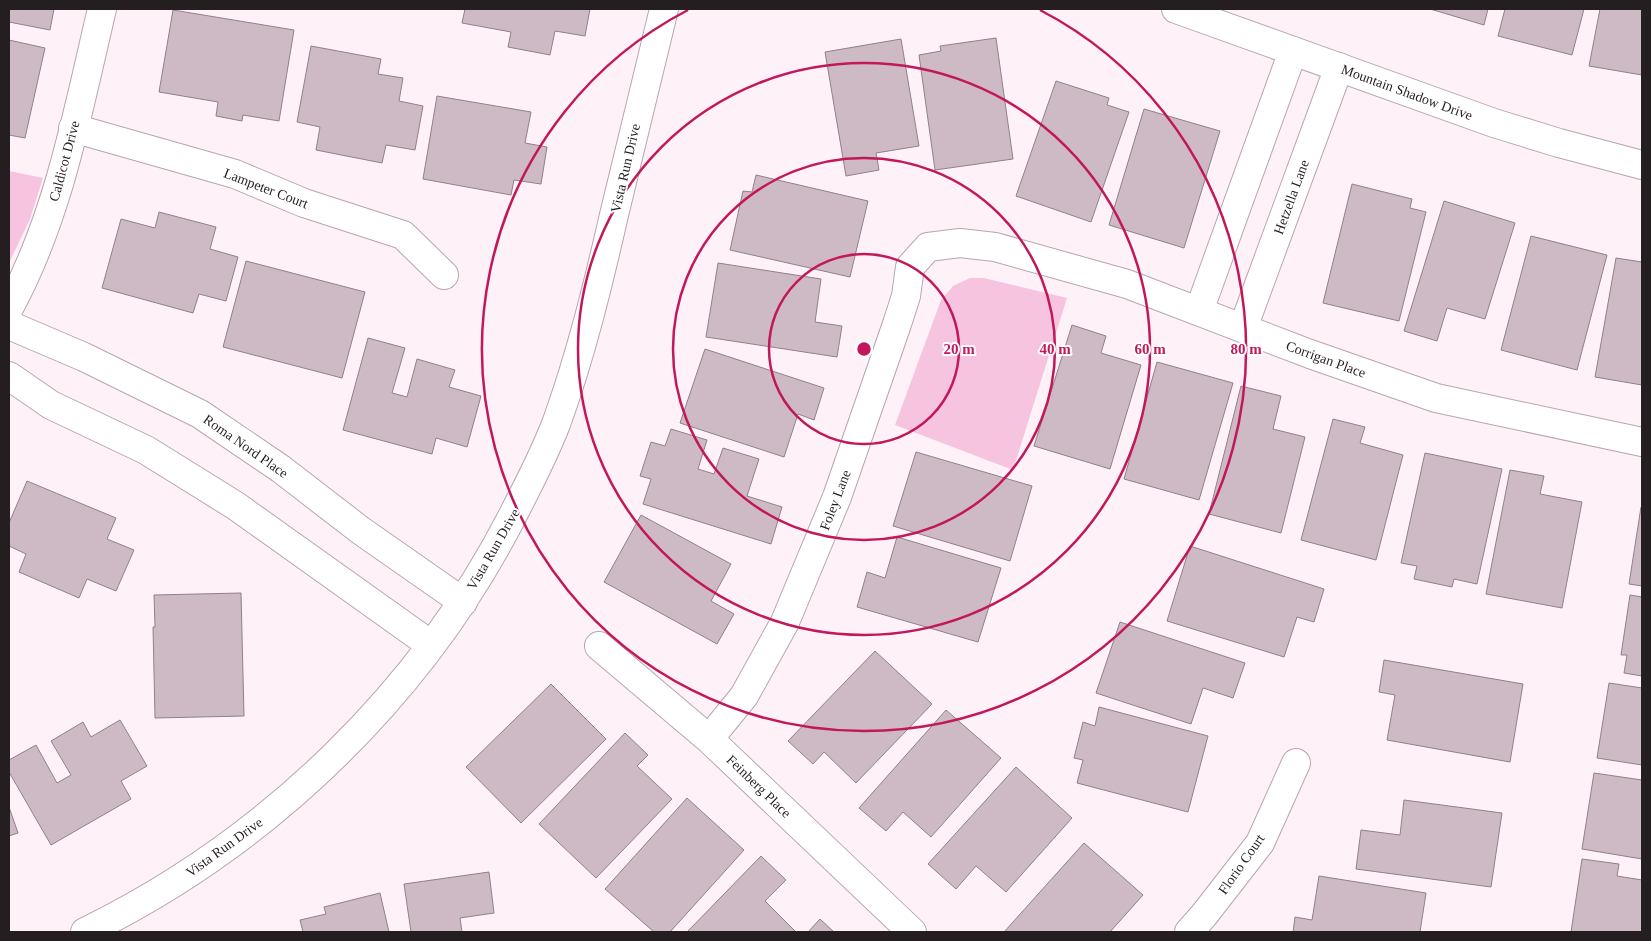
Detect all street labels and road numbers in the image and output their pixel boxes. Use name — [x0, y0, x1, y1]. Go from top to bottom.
street label: Mountain Shadow Drive — [1339, 62, 1474, 123]
street label: Caldicot Drive — [47, 119, 82, 203]
street label: Vista Run Drive — [608, 122, 643, 214]
street label: Hetzella Lane — [1271, 158, 1312, 236]
street label: Lampeter Court — [222, 166, 310, 211]
street label: Corrigan Place — [1284, 338, 1368, 381]
street label: Roma Nord Place — [201, 412, 291, 481]
street label: Foley Lane — [817, 468, 854, 532]
street label: Vista Run Drive — [464, 506, 523, 592]
street label: Feinberg Place — [723, 752, 794, 821]
street label: Vista Run Drive — [183, 815, 265, 880]
street label: Florio Court — [1215, 831, 1268, 897]

